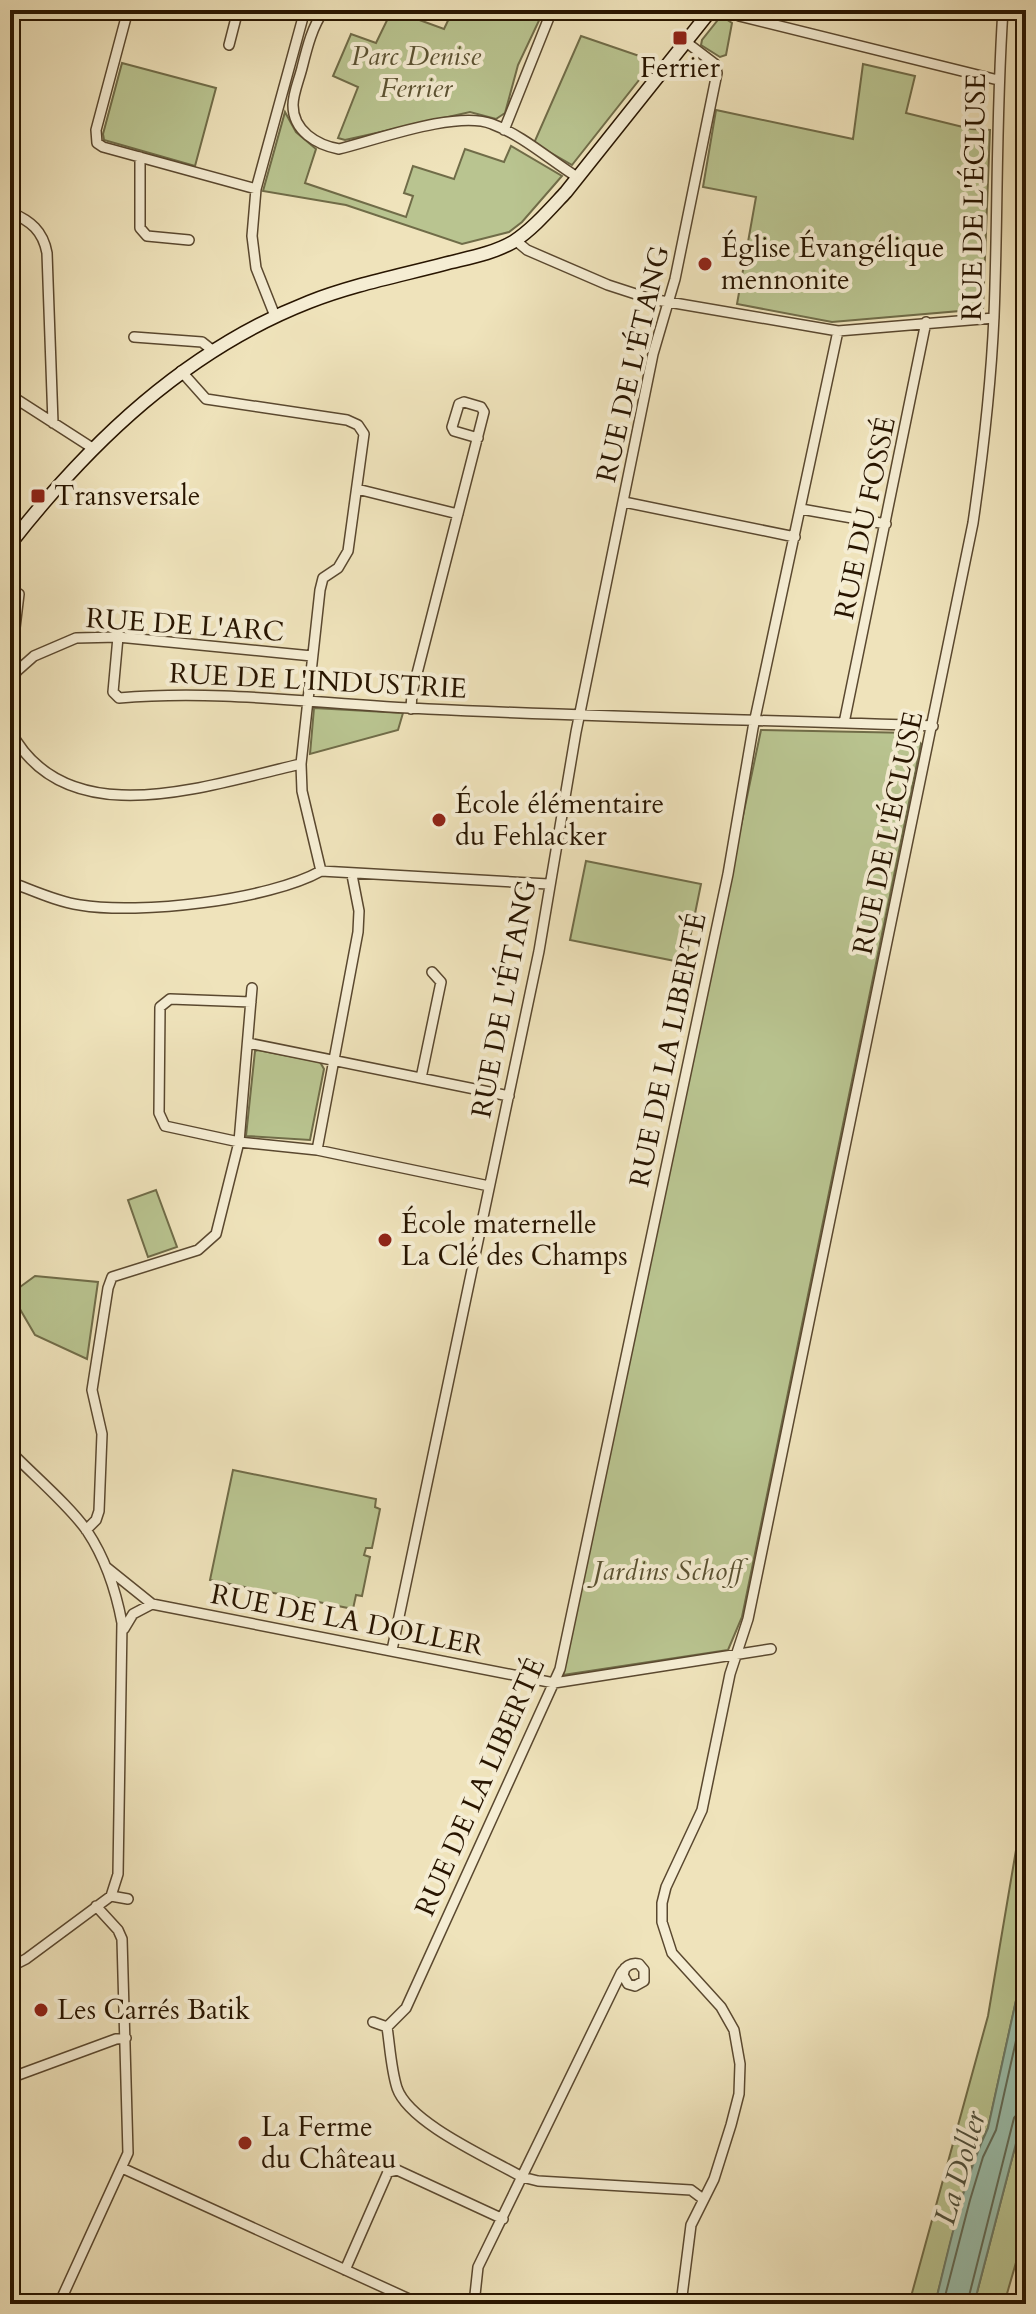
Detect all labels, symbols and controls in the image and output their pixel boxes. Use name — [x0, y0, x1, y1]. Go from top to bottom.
marker: Ferrier — [671, 29, 689, 47]
park label: Parc Denise Ferrier — [351, 37, 481, 107]
place label: Ferrier — [640, 49, 721, 87]
street label: RUE DE L'ÉCLUSE — [953, 73, 995, 321]
place label: Église Évangélique mennonite — [721, 229, 945, 299]
street label: RUE DE L'ÉTANG — [587, 242, 679, 486]
marker: Église Évangélique mennonite — [696, 255, 714, 273]
street label: RUE DU FOSSÉ — [825, 413, 905, 623]
place label: Transversale — [54, 477, 201, 515]
marker: Transversale — [29, 487, 47, 505]
street label: RUE DE L'ARC — [85, 599, 285, 651]
street label: RUE DE L'INDUSTRIE — [168, 654, 468, 708]
street label: RUE DE L'ÉCLUSE — [844, 708, 932, 958]
place label: École élémentaire du Fehlacker — [455, 785, 664, 855]
marker: École élémentaire du Fehlacker — [430, 811, 448, 829]
street label: RUE DE L'ÉTANG — [462, 877, 546, 1121]
street label: RUE DE LA LIBERTÉ — [620, 910, 716, 1190]
place label: École maternelle La Clé des Champs — [401, 1205, 628, 1275]
marker: École maternelle La Clé des Champs — [376, 1231, 394, 1249]
park label: Jardins Schoff — [587, 1552, 748, 1590]
street label: RUE DE LA DOLLER — [208, 1575, 487, 1665]
street label: RUE DE LA LIBERTÉ — [406, 1652, 554, 1922]
place label: Les Carrés Batik — [57, 1991, 250, 2029]
marker: Les Carrés Batik — [32, 2001, 50, 2019]
water label: La Doller — [924, 2105, 996, 2229]
place label: La Ferme du Château — [261, 2108, 397, 2178]
marker: La Ferme du Château — [236, 2134, 254, 2152]

